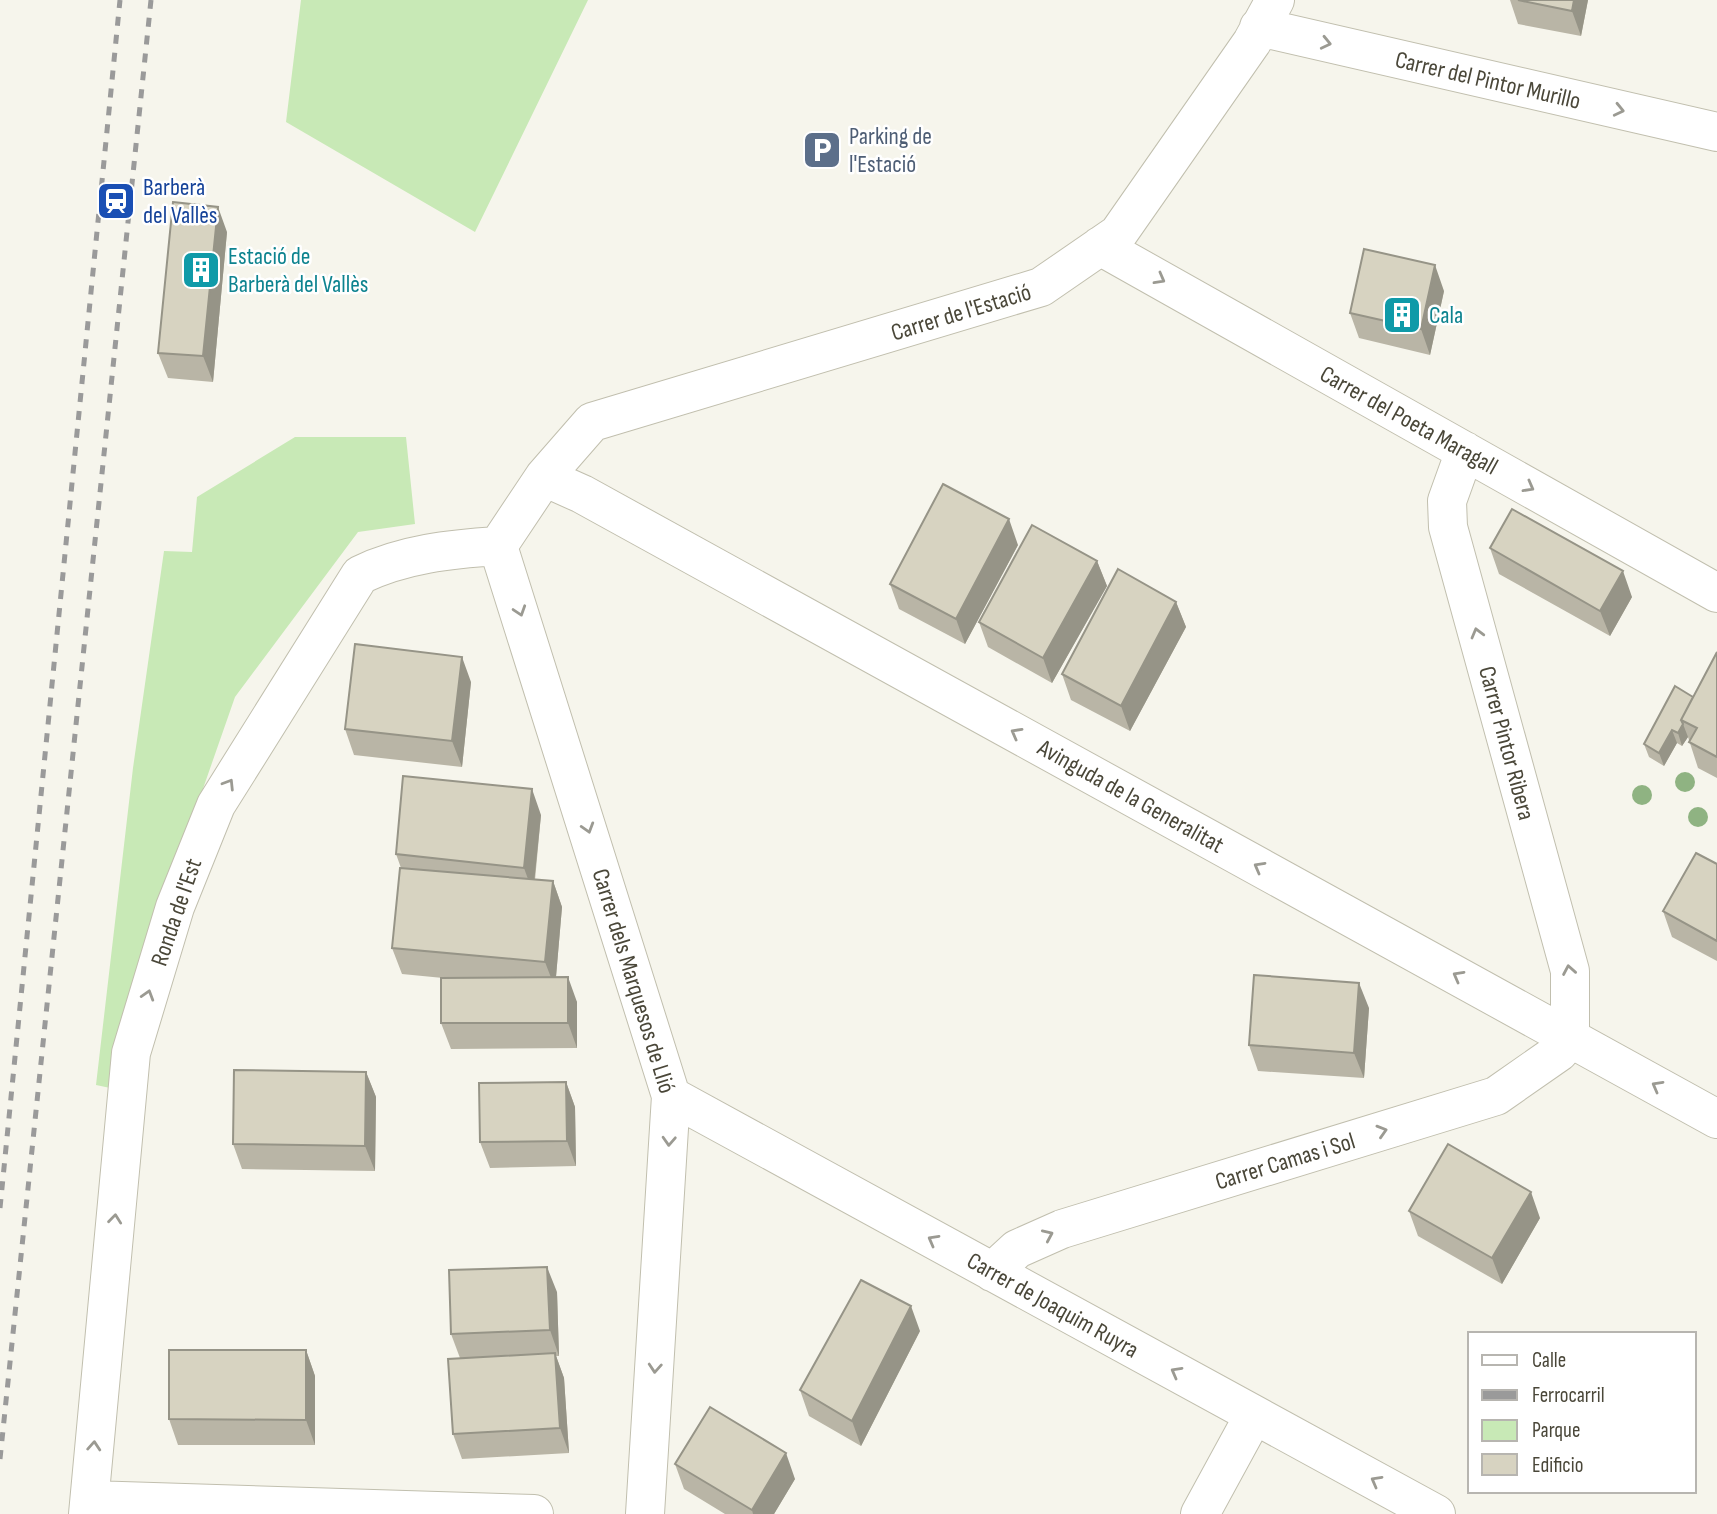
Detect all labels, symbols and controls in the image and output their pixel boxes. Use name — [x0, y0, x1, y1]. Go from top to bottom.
one-way arrow — [1320, 35, 1332, 49]
street label: Carrer del Pintor Murillo — [1392, 45, 1583, 116]
one-way arrow — [1613, 101, 1625, 116]
place label: Parking de l'Estació — [849, 122, 932, 179]
parking icon: Parking de l'Estació — [801, 129, 843, 171]
place label: Barberà del Vallès — [143, 173, 217, 230]
station icon: Barberà del Vallès — [95, 180, 137, 222]
place label: Estació de Barberà del Vallès — [228, 242, 368, 299]
building icon: Estació de Barberà del Vallès — [180, 249, 222, 291]
one-way arrow — [1153, 271, 1165, 284]
street label: Carrer de l'Estació — [888, 277, 1035, 348]
building icon: Cala — [1381, 294, 1423, 336]
place label: Cala — [1429, 301, 1463, 330]
street label: Carrer del Poeta Maragall — [1315, 360, 1503, 481]
one-way arrow — [1521, 479, 1534, 492]
one-way arrow — [511, 605, 526, 617]
one-way arrow — [1471, 627, 1485, 639]
street label: Carrer Pintor Ribera — [1472, 663, 1541, 823]
one-way arrow — [1011, 728, 1024, 741]
street label: Avinguda de la Generalitat — [1032, 733, 1229, 860]
one-way arrow — [221, 778, 234, 791]
one-way arrow — [580, 822, 594, 834]
street label: Ronda de l'Est — [145, 855, 208, 970]
one-way arrow — [1253, 861, 1266, 875]
street label: Carrer dels Marquesos de Llió — [586, 865, 681, 1097]
one-way arrow — [1562, 964, 1577, 976]
one-way arrow — [1453, 971, 1465, 984]
one-way arrow — [140, 990, 155, 1002]
one-way arrow — [1652, 1081, 1664, 1094]
one-way arrow — [1376, 1124, 1388, 1139]
street label: Carrer Camas i Sol — [1212, 1126, 1359, 1197]
one-way arrow — [662, 1136, 677, 1147]
one-way arrow — [107, 1214, 122, 1225]
one-way arrow — [1041, 1229, 1053, 1243]
one-way arrow — [928, 1235, 941, 1248]
street label: Carrer de Joaquim Ruyra — [962, 1246, 1144, 1365]
legend — [1468, 1332, 1696, 1493]
text: Calle — [1532, 1348, 1566, 1373]
one-way arrow — [648, 1363, 663, 1374]
one-way arrow — [1171, 1367, 1183, 1380]
text: Ferrocarril — [1532, 1383, 1605, 1408]
text: Parque — [1532, 1418, 1580, 1443]
one-way arrow — [86, 1440, 101, 1451]
text: Edificio — [1532, 1453, 1583, 1478]
one-way arrow — [1371, 1476, 1383, 1489]

